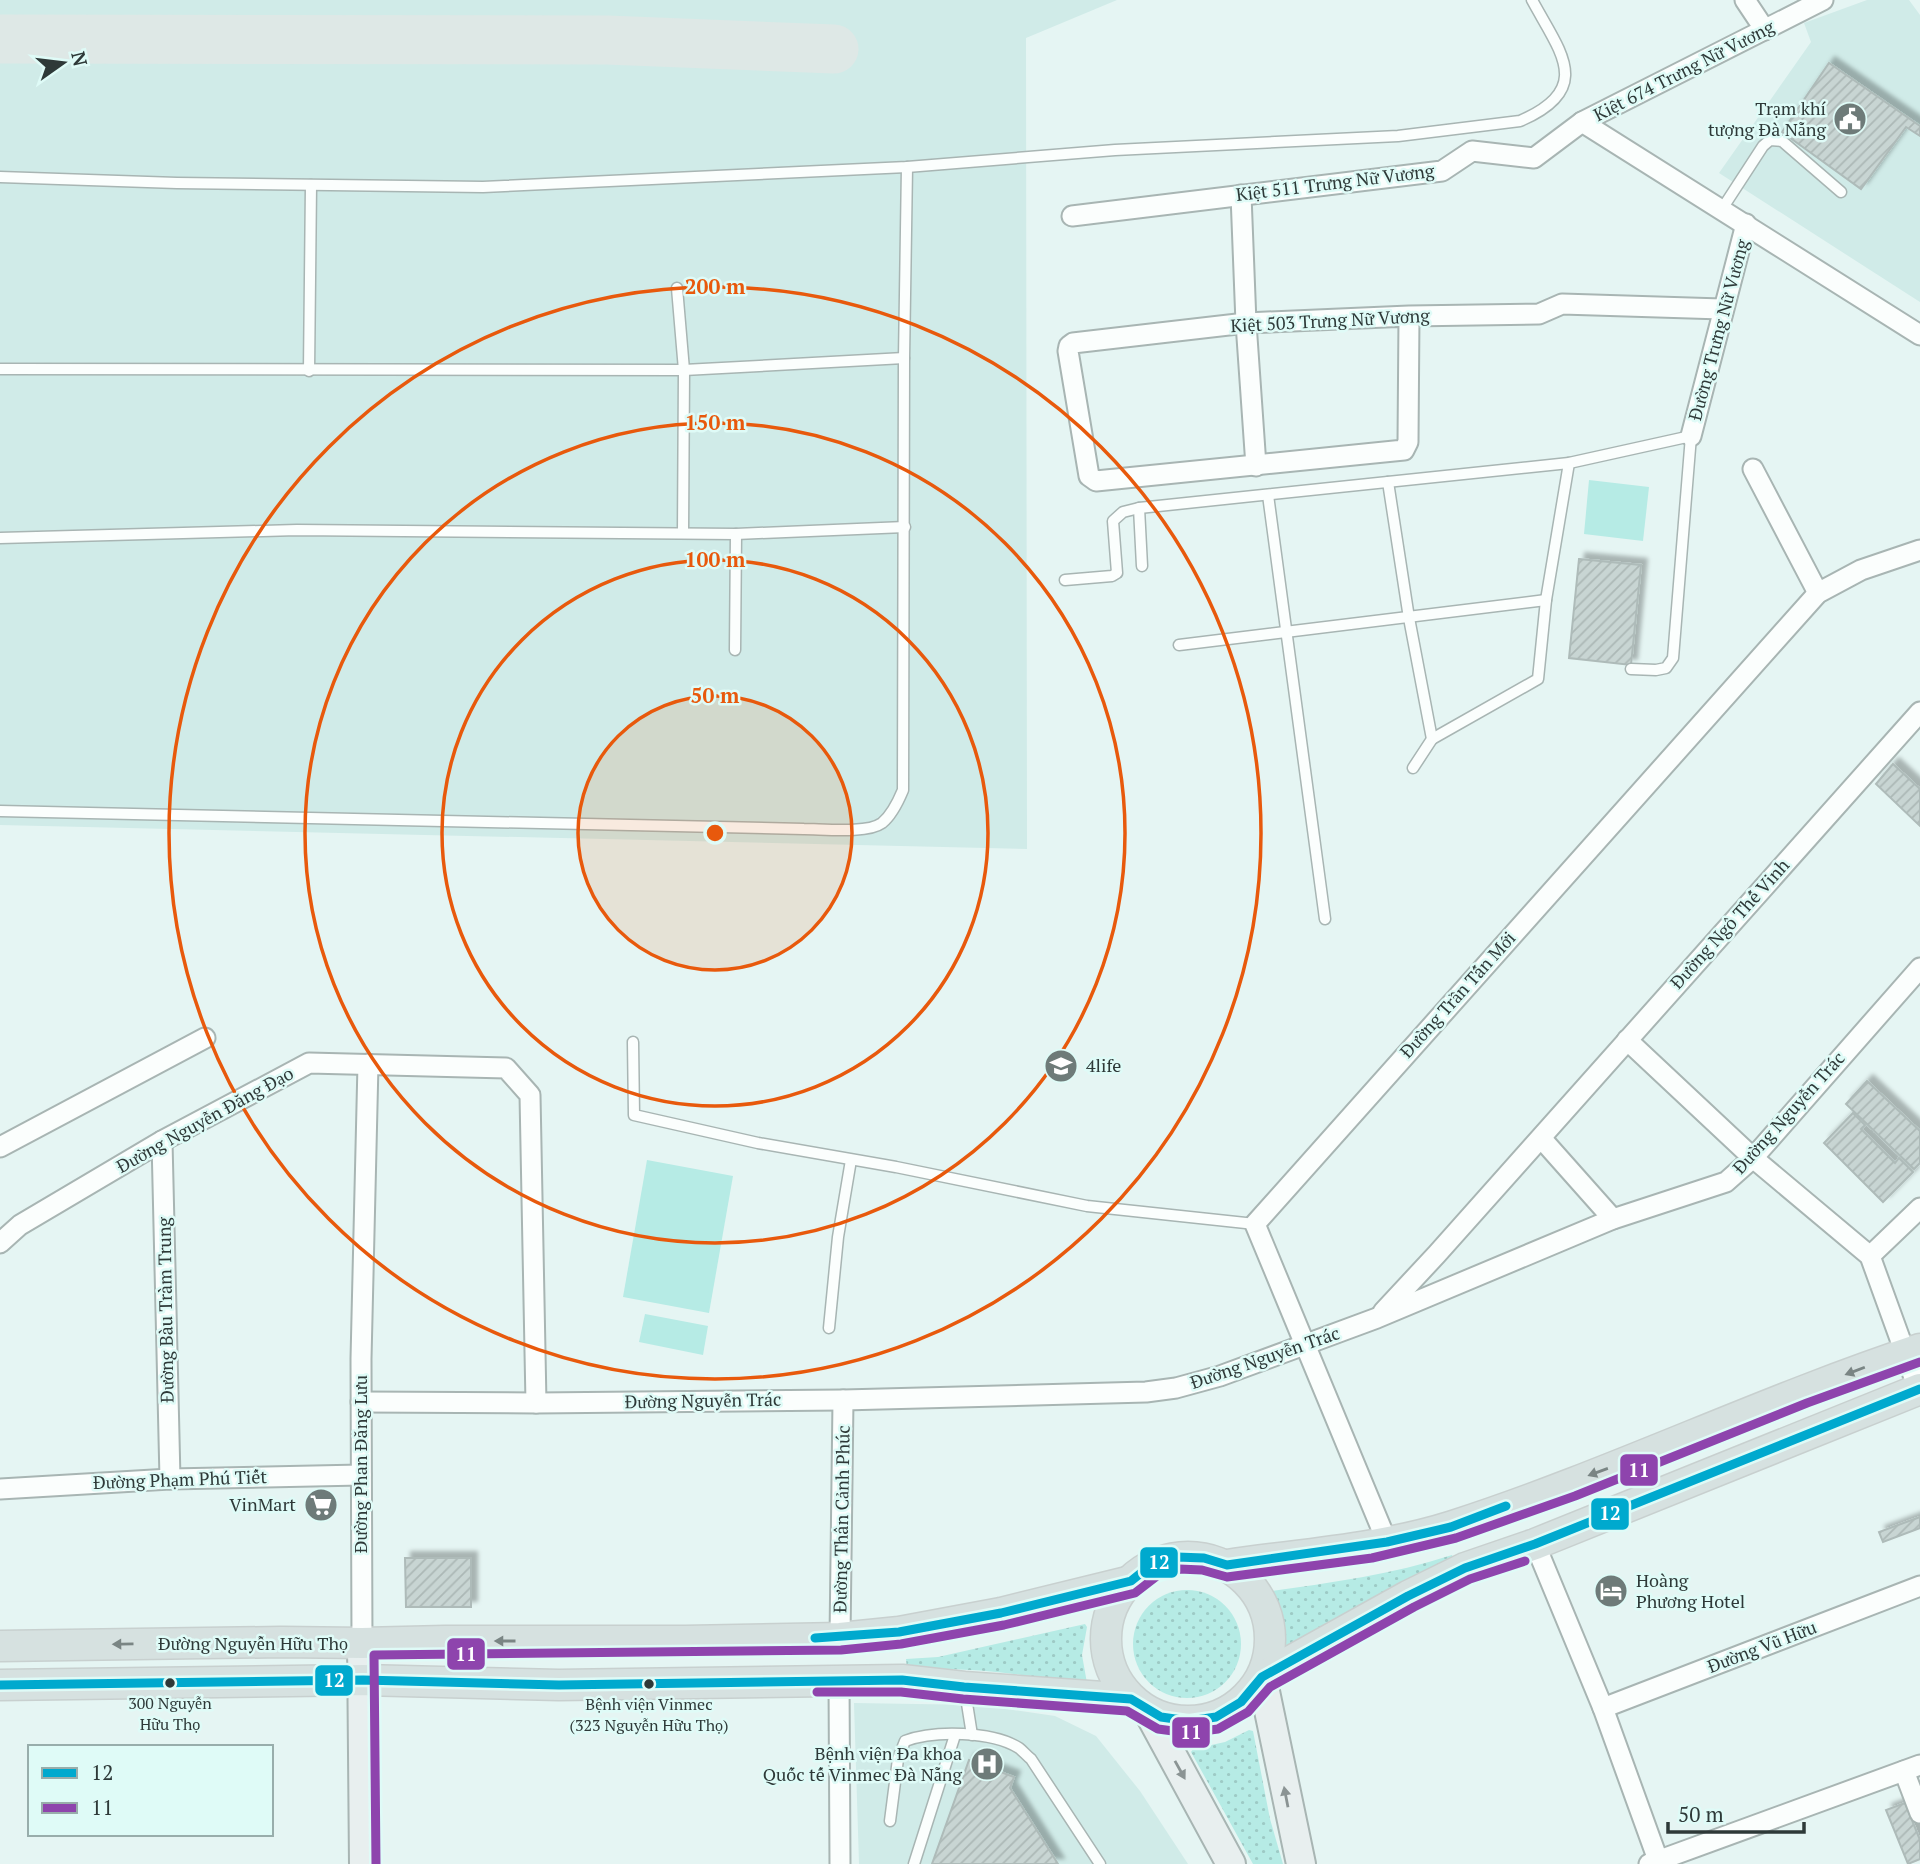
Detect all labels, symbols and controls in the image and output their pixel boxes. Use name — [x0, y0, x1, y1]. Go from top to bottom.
street label: Kiệt 674 Trưng Nữ Vương — [1589, 14, 1778, 126]
north arrow — [28, 28, 98, 98]
text: N — [66, 49, 94, 69]
place label: Trạm khí tượng Đà Nẵng — [1708, 96, 1827, 141]
public building icon: Trạm khí tượng Đà Nẵng — [1831, 100, 1869, 138]
street label: Kiệt 511 Trưng Nữ Vương — [1234, 158, 1436, 206]
street label: Đường Trưng Nữ Vương — [1682, 236, 1754, 423]
text: 200 m — [685, 272, 746, 300]
street label: Kiệt 503 Trưng Nữ Vương — [1230, 303, 1431, 337]
text: 150 m — [685, 408, 746, 436]
text: 100 m — [685, 545, 746, 573]
text: 50 m — [691, 681, 740, 709]
centre of rings — [703, 821, 727, 845]
street label: Đường Ngô Thế Vinh — [1664, 853, 1794, 993]
street label: Đường Trần Tấn Mới — [1394, 926, 1520, 1063]
street label: Đường Nguyễn Trác — [1727, 1046, 1850, 1179]
school or university icon: 4life — [1042, 1047, 1080, 1085]
place label: 4life — [1086, 1053, 1121, 1077]
street label: Đường Nguyễn Đăng Đạo — [112, 1060, 297, 1178]
street label: Đường Bàu Tràm Trung — [151, 1216, 179, 1403]
street label: Đường Nguyễn Trác — [1187, 1320, 1343, 1394]
one-way arrow — [1845, 1365, 1866, 1376]
street label: Đường Phan Đăng Lưu — [348, 1375, 372, 1553]
street label: Đường Nguyễn Trác — [624, 1387, 782, 1413]
street label: Đường Thân Cảnh Phúc — [827, 1425, 855, 1613]
line badge: 11 — [1619, 1453, 1659, 1487]
text: 11 — [1628, 1457, 1650, 1482]
street label: Đường Phạm Phú Tiết — [93, 1464, 268, 1494]
one-way arrow — [1588, 1467, 1609, 1478]
supermarket icon: VinMart — [302, 1486, 340, 1524]
place label: VinMart — [229, 1492, 296, 1516]
line badge: 12 — [1590, 1497, 1630, 1531]
text: 12 — [1599, 1500, 1621, 1525]
line badge: 12 — [1139, 1546, 1179, 1579]
text: 12 — [1148, 1549, 1170, 1574]
place label: Hoàng Phương Hotel — [1636, 1568, 1745, 1613]
hotel icon: Hoàng Phương Hotel — [1592, 1572, 1630, 1610]
street label: Đường Vũ Hữu — [1704, 1614, 1820, 1678]
street label: Đường Nguyễn Hữu Thọ — [158, 1631, 348, 1655]
one-way arrow — [494, 1635, 516, 1647]
line badge: 11 — [446, 1637, 486, 1671]
one-way arrow — [111, 1639, 133, 1650]
text: 11 — [455, 1641, 477, 1666]
line badge: 12 — [314, 1664, 354, 1697]
text: 12 — [323, 1667, 345, 1692]
marker: 300 Nguyễn Hữu Thọ — [163, 1676, 177, 1690]
marker: Bệnh viện Vinmec (323 Nguyễn Hữu Thọ) — [642, 1677, 656, 1691]
place label: 300 Nguyễn Hữu Thọ — [128, 1692, 212, 1735]
place label: Bệnh viện Vinmec (323 Nguyễn Hữu Thọ) — [569, 1693, 729, 1736]
line badge: 11 — [1171, 1716, 1211, 1749]
text: 11 — [1180, 1719, 1202, 1744]
place label: Bệnh viện Đa khoa Quốc tế Vinmec Đà Nẵng — [763, 1741, 963, 1786]
legend — [28, 1745, 273, 1836]
hospital icon: Bệnh viện Đa khoa Quốc tế Vinmec Đà Nẵng — [968, 1745, 1006, 1783]
text: 12 — [91, 1758, 113, 1786]
one-way arrow — [1174, 1761, 1186, 1781]
one-way arrow — [1280, 1786, 1291, 1808]
scale bar — [1668, 1790, 1804, 1834]
text: 11 — [91, 1793, 113, 1821]
text: 50 m — [1678, 1800, 1724, 1828]

